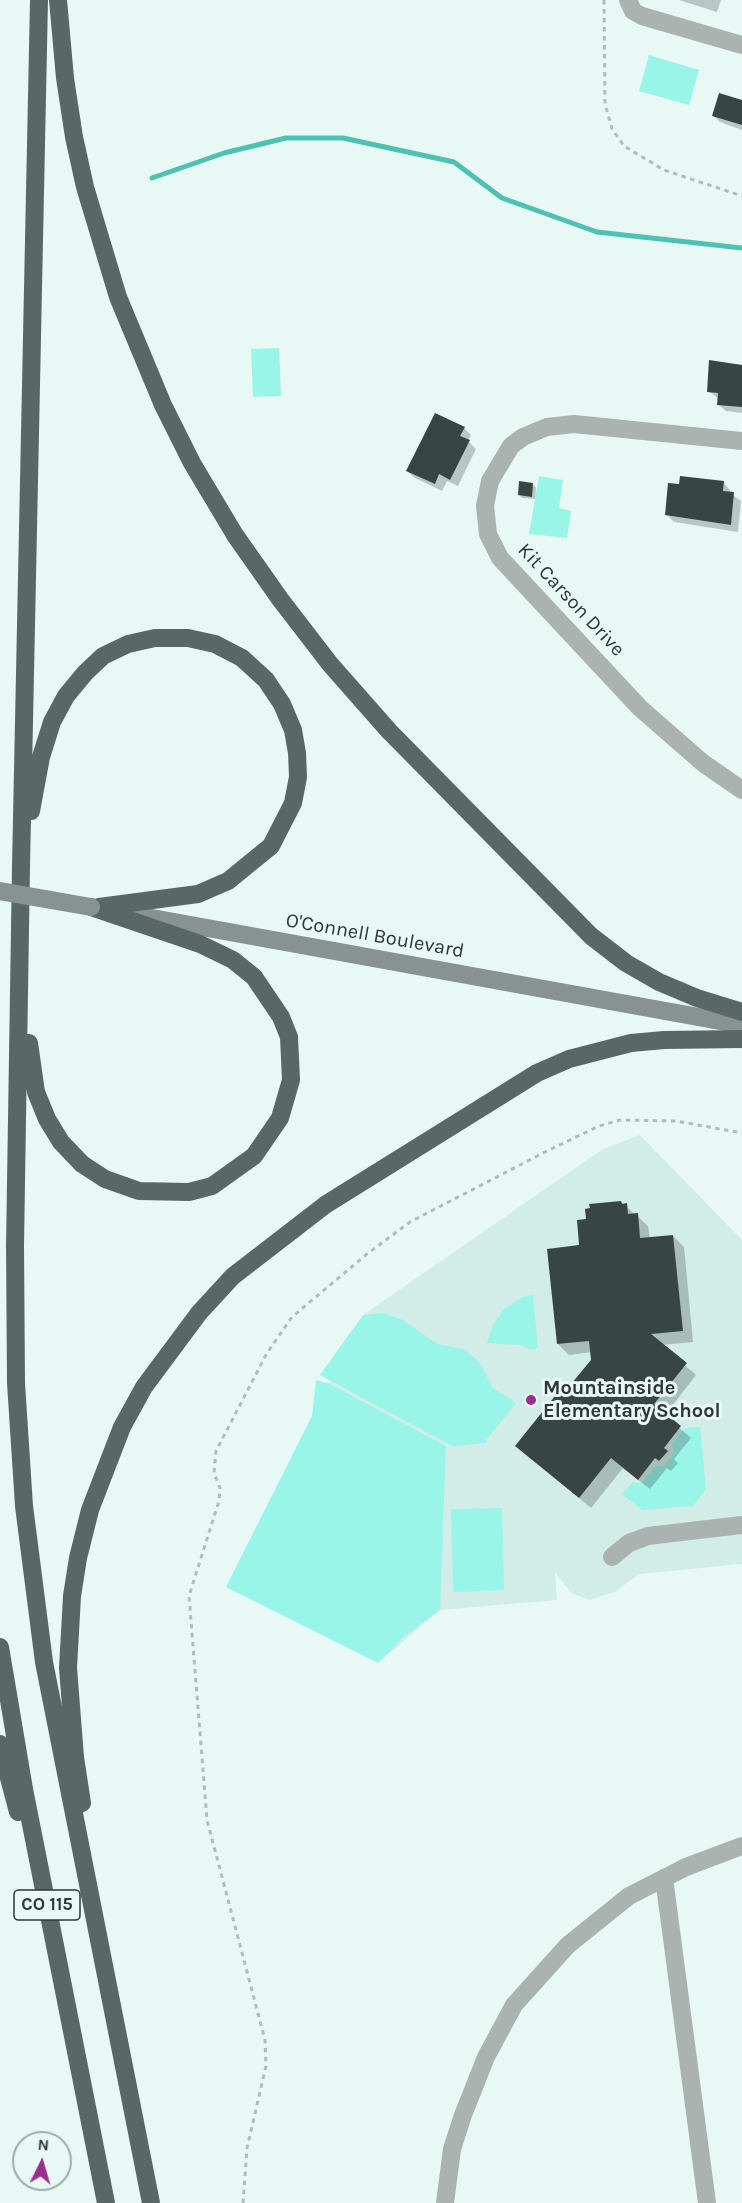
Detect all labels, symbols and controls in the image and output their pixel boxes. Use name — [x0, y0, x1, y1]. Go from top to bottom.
street label: Kit Carson Drive — [512, 538, 630, 662]
street label: O'Connell Boulevard — [284, 908, 466, 964]
place label: Mountainside Elementary School — [543, 1376, 721, 1423]
marker: Mountainside Elementary School — [524, 1393, 538, 1407]
road number: CO 115 — [14, 1890, 80, 1920]
north arrow — [12, 2131, 72, 2191]
text: N — [37, 2135, 50, 2155]

